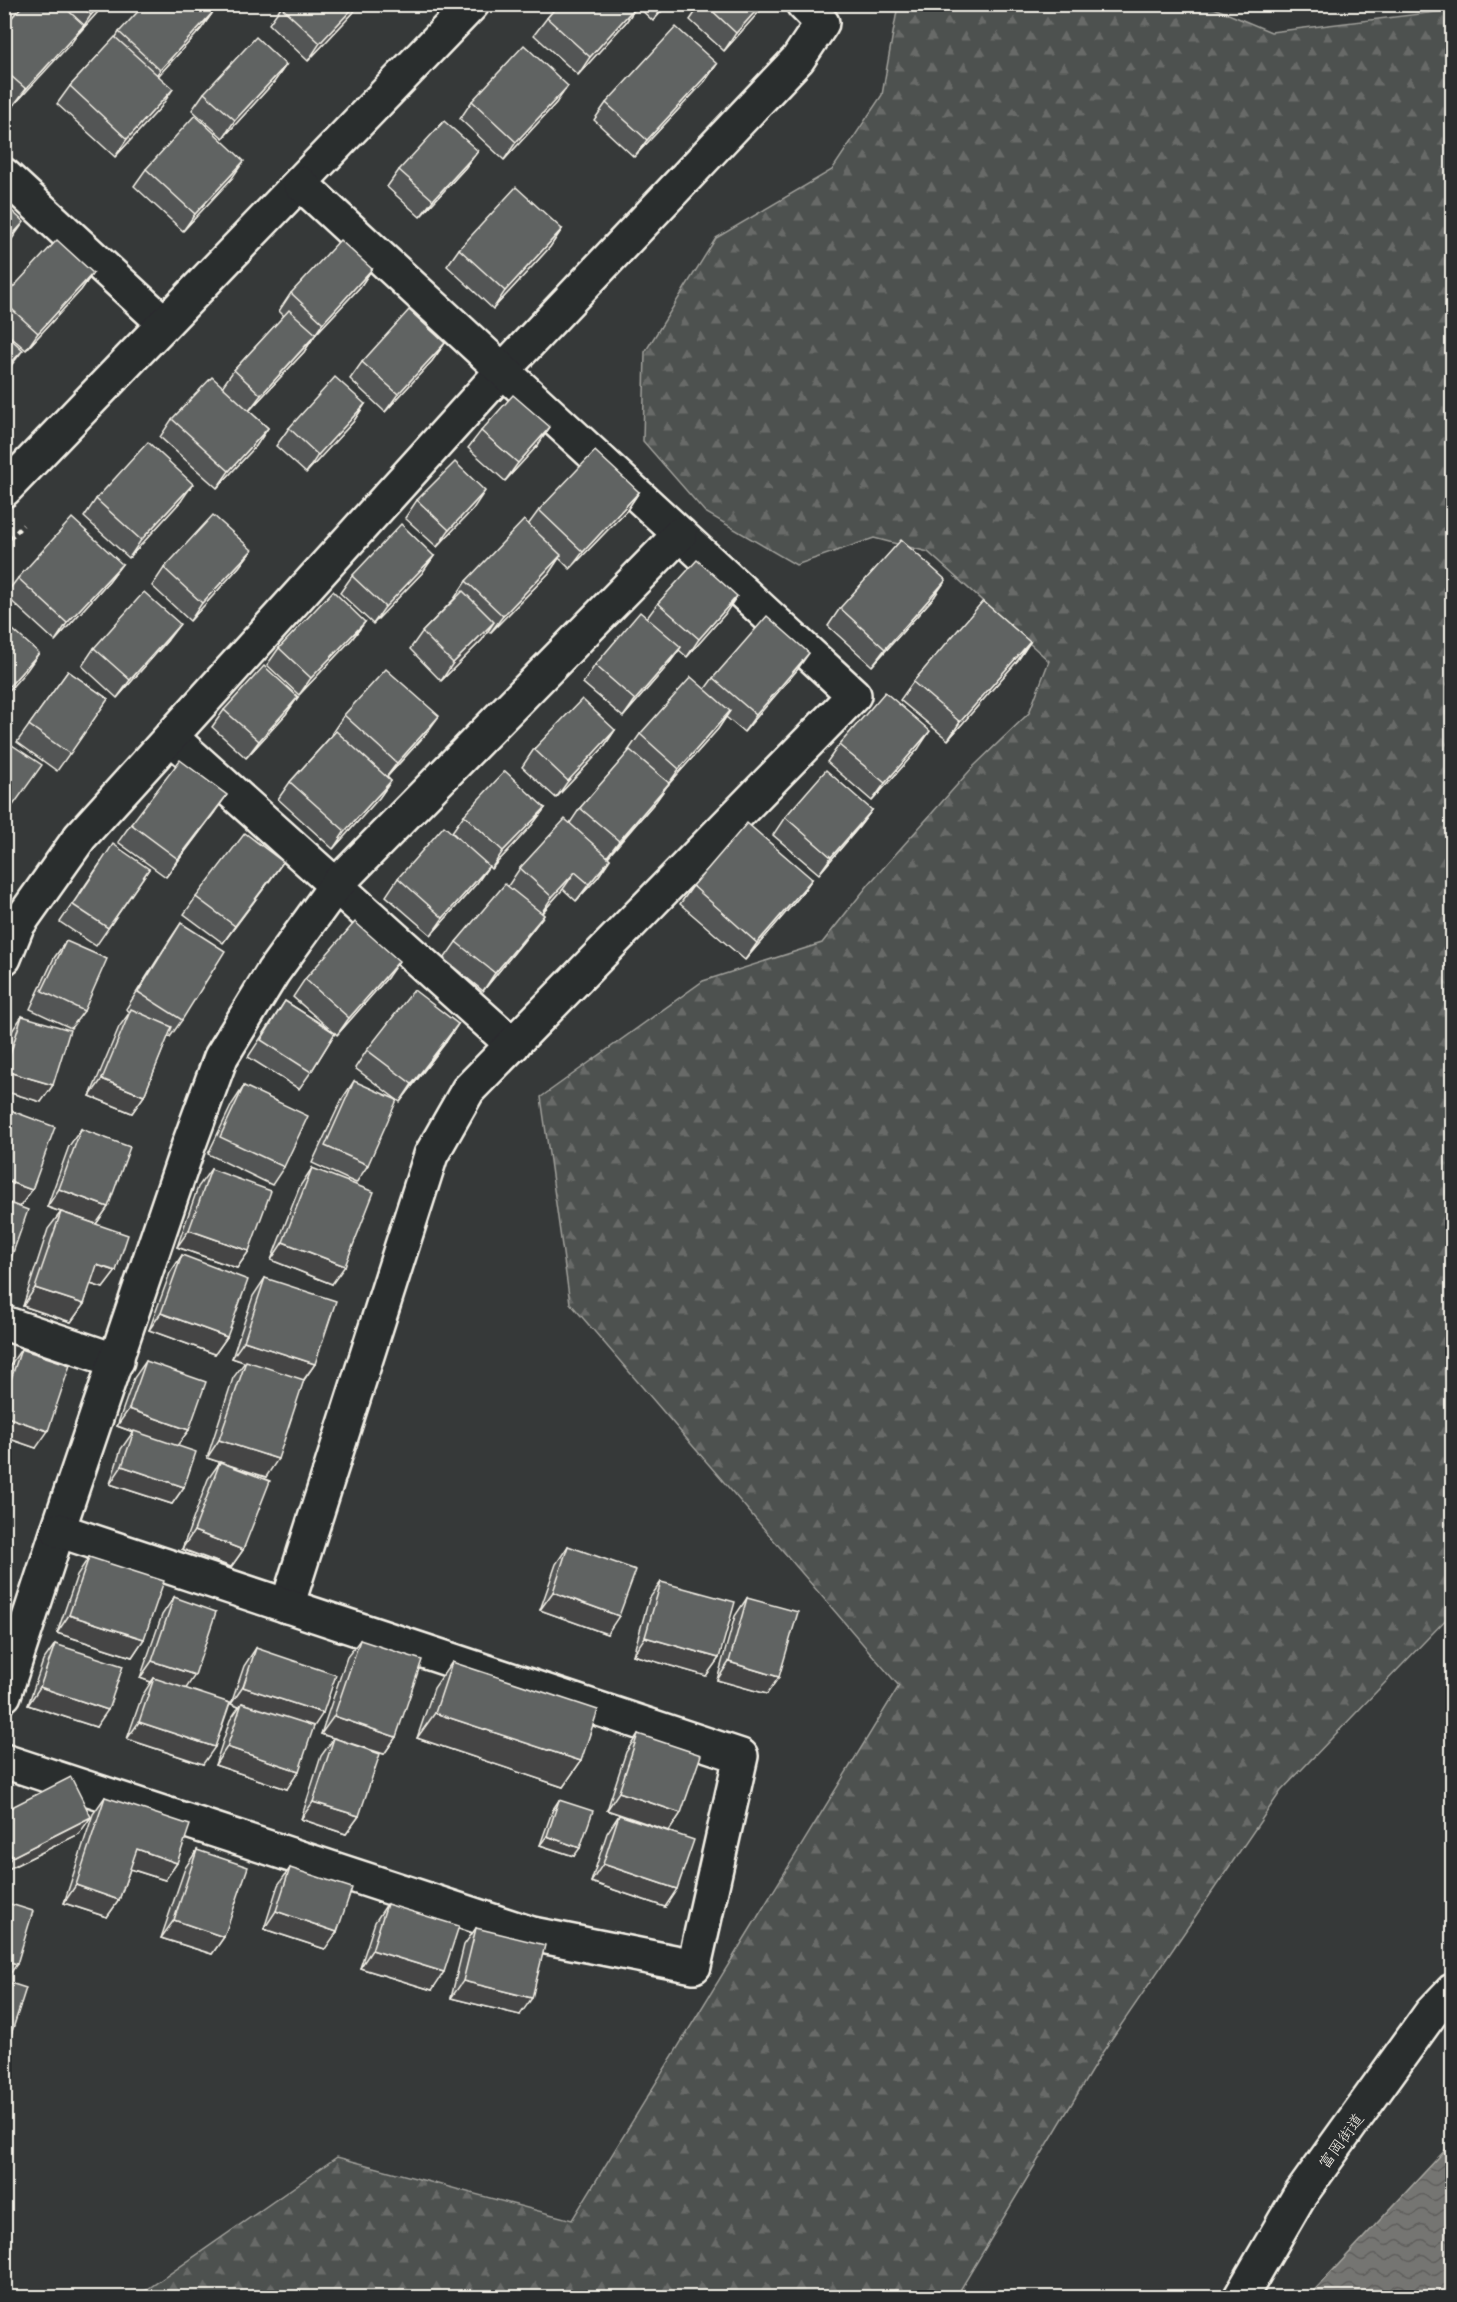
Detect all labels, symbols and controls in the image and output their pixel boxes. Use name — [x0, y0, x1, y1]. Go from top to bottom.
street label: 富岡街道 — [1311, 2107, 1369, 2173]

